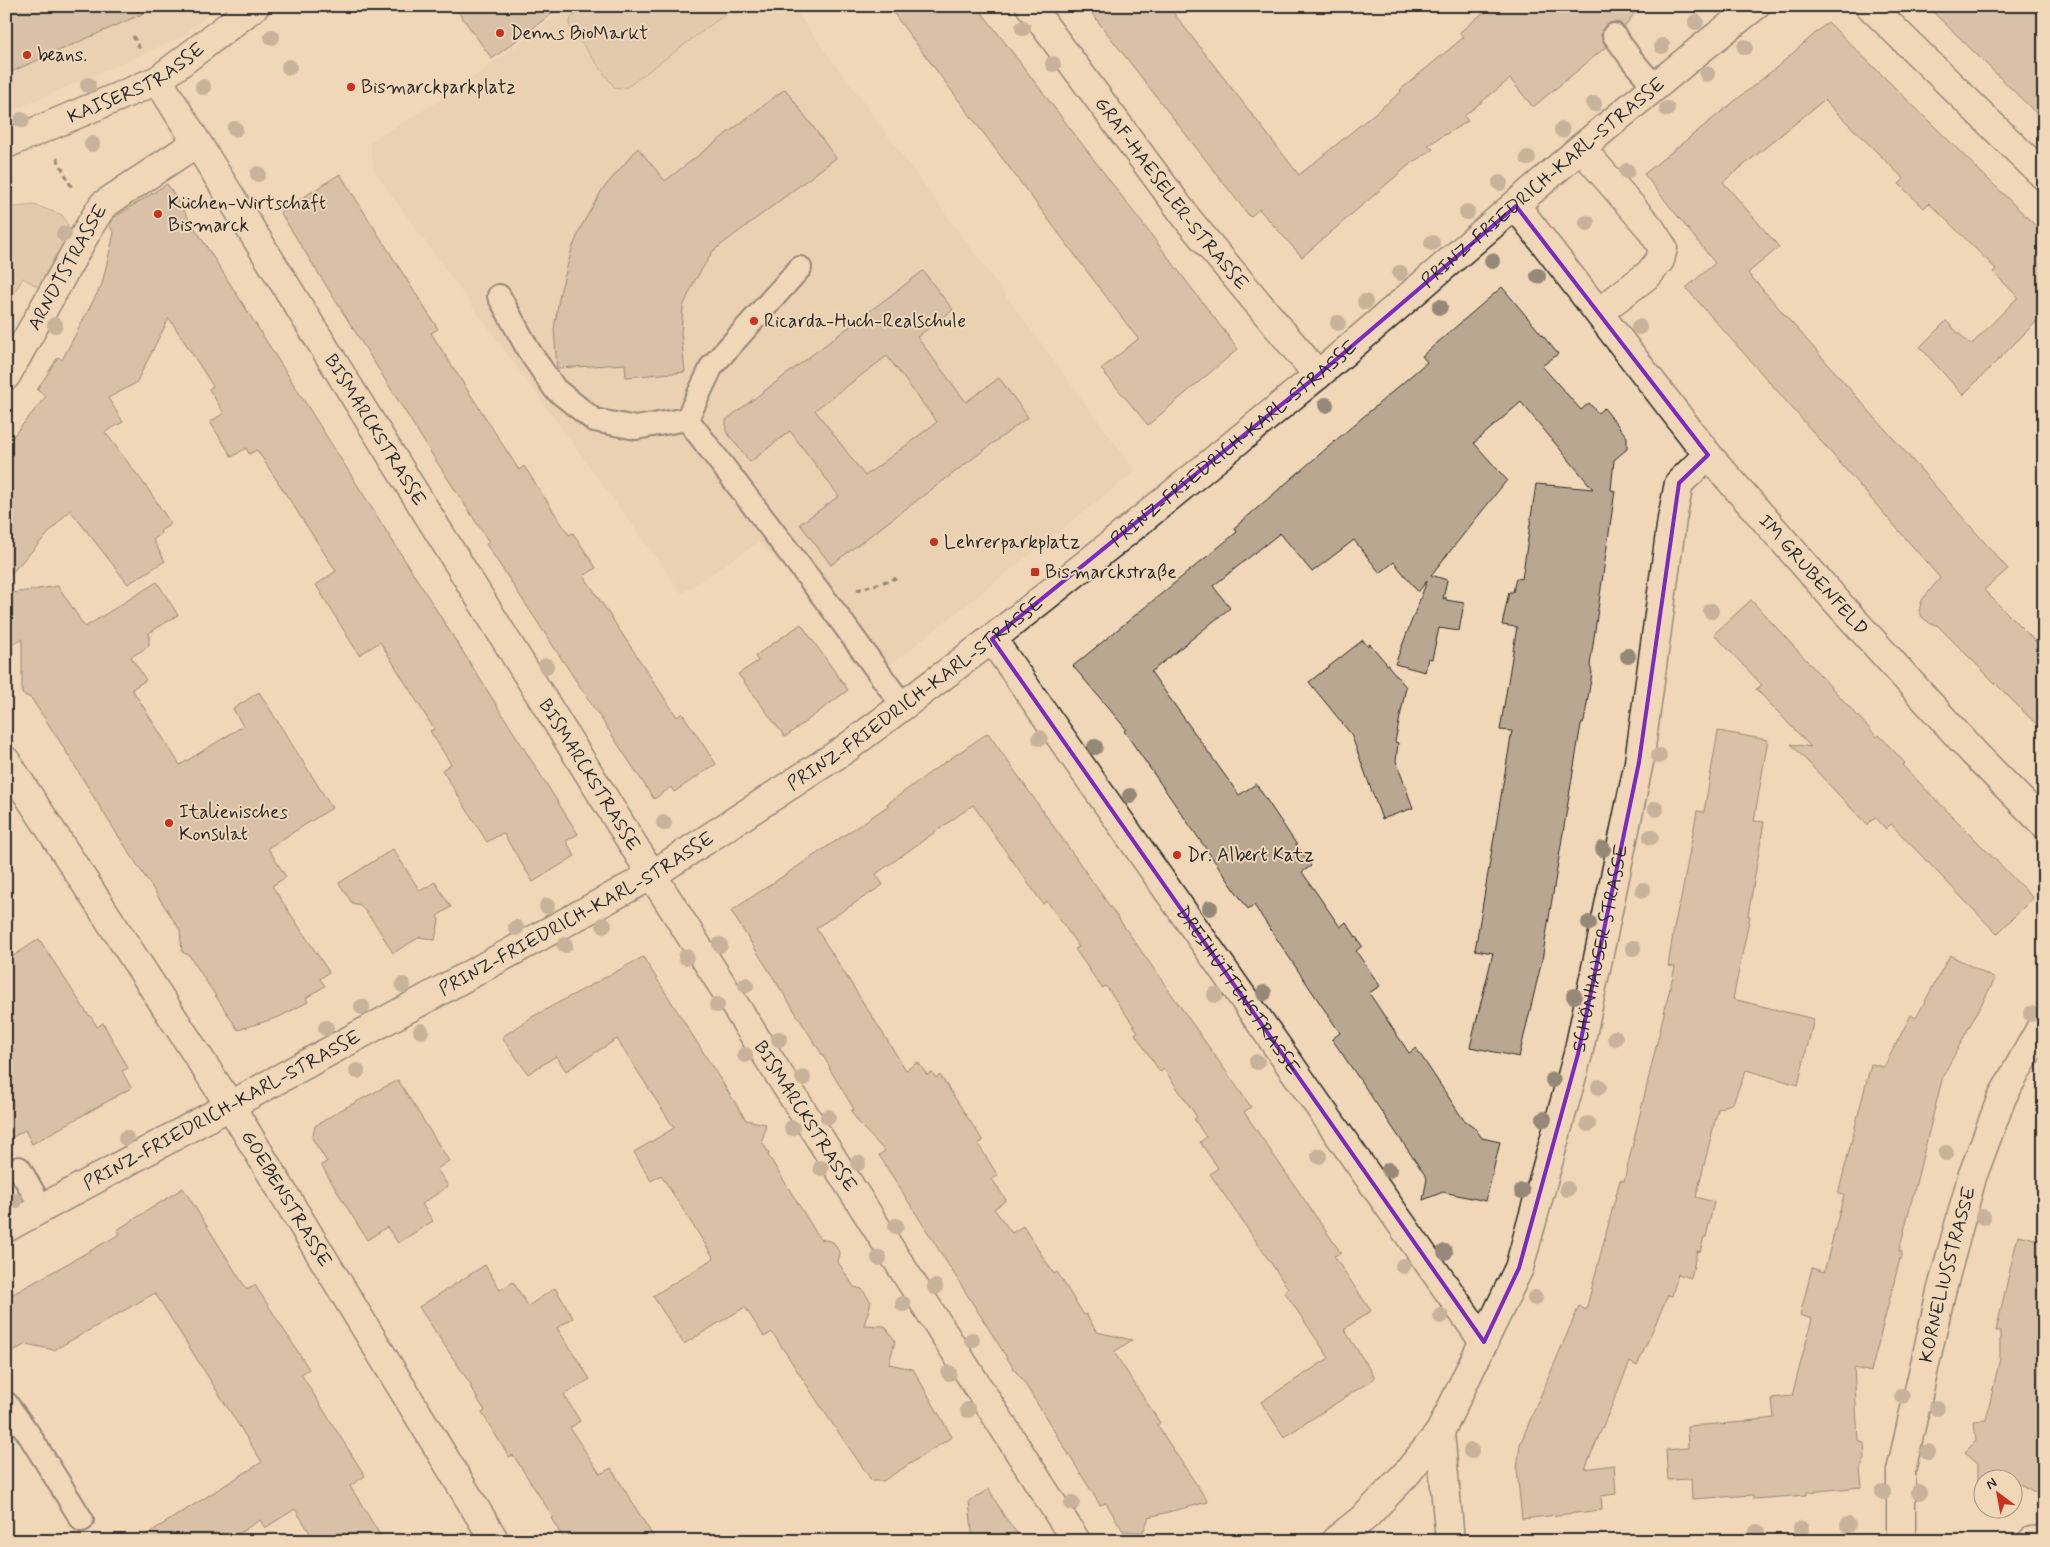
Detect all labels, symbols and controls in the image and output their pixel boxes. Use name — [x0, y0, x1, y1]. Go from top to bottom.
place label: Denns BioMarkt — [510, 21, 648, 46]
marker: Denns BioMarkt — [494, 27, 506, 39]
street label: KAISERSTRASSE — [63, 36, 210, 129]
place label: beans. — [37, 43, 87, 68]
marker: beans. — [21, 49, 33, 61]
street label: PRINZ-FRIEDRICH-KARL-STRASSE — [1416, 71, 1670, 293]
place label: Bismarckparkplatz — [361, 75, 516, 100]
marker: Bismarckparkplatz — [345, 81, 357, 93]
street label: GRAF-HAESELER-STRASSE — [1089, 92, 1254, 295]
place label: Küchen-Wirtschaft Bismarck — [168, 191, 326, 238]
street label: ARNDTSTRASSE — [22, 199, 113, 335]
marker: Küchen-Wirtschaft Bismarck — [152, 208, 164, 220]
place label: Ricarda-Huch-Realschule — [764, 309, 966, 334]
marker: Ricarda-Huch-Realschule — [748, 315, 760, 327]
street label: PRINZ-FRIEDRICH-KARL-STRASSE — [1105, 334, 1362, 553]
street label: BISMARCKSTRASSE — [319, 349, 432, 511]
street label: IM GRUBENFELD — [1753, 509, 1874, 641]
place label: Lehrerparkplatz — [944, 530, 1080, 555]
marker: Lehrerparkplatz — [928, 536, 940, 548]
place label: Bismarckstraße — [1045, 560, 1177, 585]
marker: Bismarckstraße — [1029, 566, 1041, 578]
street label: PRINZ-FRIEDRICH-KARL-STRASSE — [782, 591, 1048, 796]
street label: BISMARCKSTRASSE — [533, 694, 646, 856]
place label: Italienisches Konsulat — [179, 800, 288, 847]
marker: Italienisches Konsulat — [163, 817, 175, 829]
street label: PRINZ-FRIEDRICH-KARL-STRASSE — [434, 826, 719, 1002]
street label: SCHÖNHAUSER STRASSE — [1566, 842, 1634, 1054]
place label: Dr. Albert Katz — [1187, 843, 1314, 868]
marker: Dr. Albert Katz — [1171, 849, 1183, 861]
street label: DREIHÜTTENSTRASSE — [1170, 901, 1306, 1080]
street label: PRINZ-FRIEDRICH-KARL-STRASSE — [79, 1024, 365, 1196]
street label: BISMARCKSTRASSE — [748, 1036, 863, 1197]
street label: GOEBENSTRASSE — [236, 1126, 338, 1272]
street label: KORNELIUSSTRASSE — [1913, 1183, 1981, 1365]
north arrow — [1972, 1470, 2022, 1520]
text: N — [1983, 1474, 2000, 1494]

